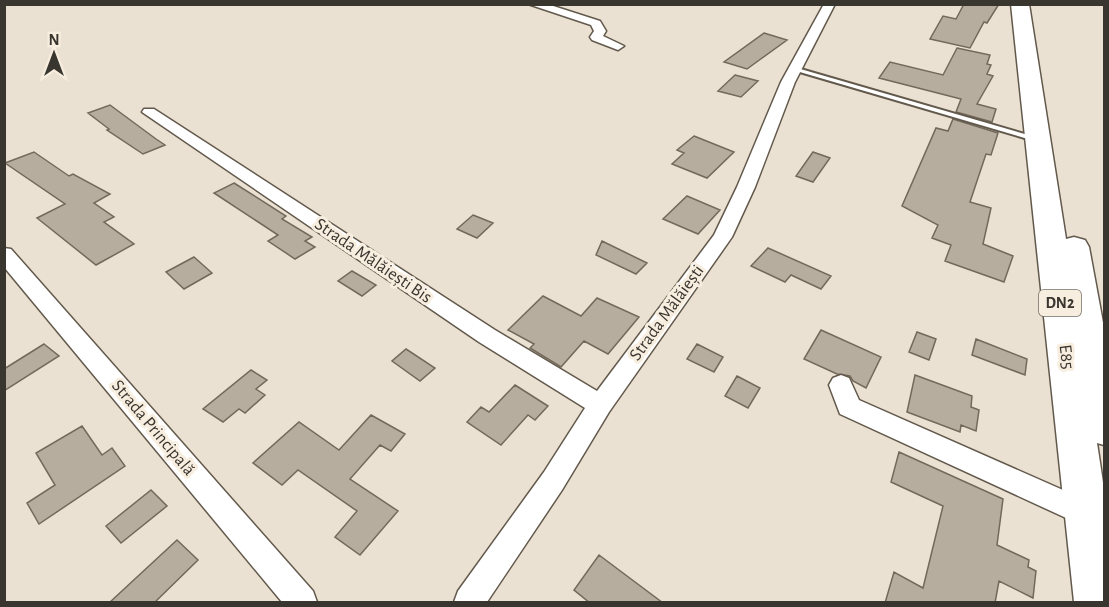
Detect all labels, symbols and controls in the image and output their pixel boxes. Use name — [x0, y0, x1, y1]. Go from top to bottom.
north arrow — [24, 24, 84, 84]
text: N — [48, 32, 60, 48]
street label: Strada Mălăiești Bis — [311, 215, 435, 308]
street label: Strada Mălăiești — [626, 262, 708, 365]
road number: DN2 — [1039, 290, 1081, 316]
street label: E85 — [1056, 344, 1076, 370]
street label: Strada Principală — [108, 377, 198, 479]

